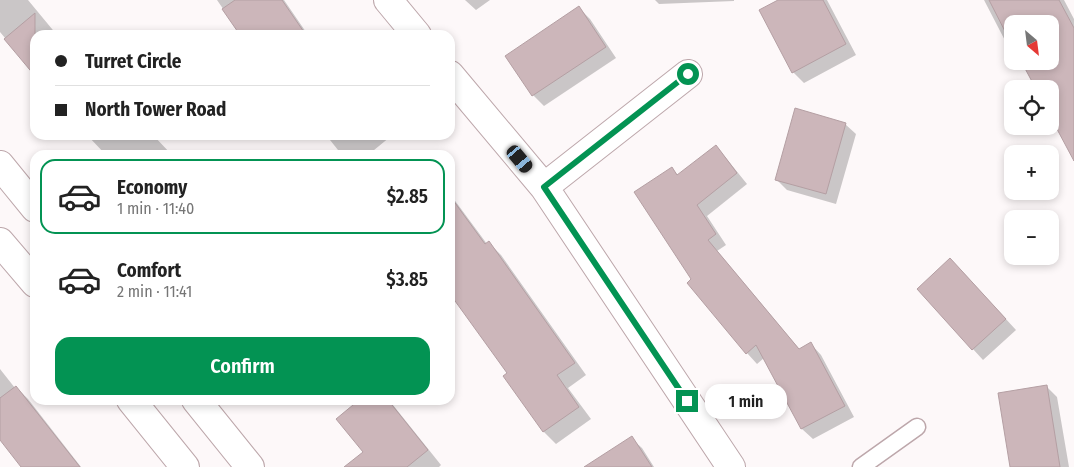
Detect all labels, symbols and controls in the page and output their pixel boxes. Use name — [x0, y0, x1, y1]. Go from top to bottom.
north arrow — [1004, 15, 1059, 70]
map controls — [1004, 15, 1059, 265]
text: Turret Circle — [85, 50, 181, 73]
route start — [677, 63, 699, 85]
button: locate — [1004, 80, 1059, 135]
text: North Tower Road — [85, 98, 226, 121]
car — [504, 143, 535, 175]
button: + — [1004, 145, 1059, 200]
icon: car — [57, 174, 102, 219]
text: Economy — [117, 176, 187, 199]
text: $2.85 — [387, 185, 428, 208]
text: 1 min · 11:40 — [117, 199, 194, 218]
button: − — [1004, 210, 1059, 265]
icon: car — [57, 257, 102, 302]
text: Comfort — [117, 259, 181, 282]
text: $3.85 — [386, 268, 428, 291]
text: 2 min · 11:41 — [117, 282, 192, 301]
button: Confirm — [55, 337, 430, 395]
callout: 1 min — [704, 384, 787, 418]
route end — [676, 390, 698, 412]
text: 1 min — [729, 392, 763, 411]

